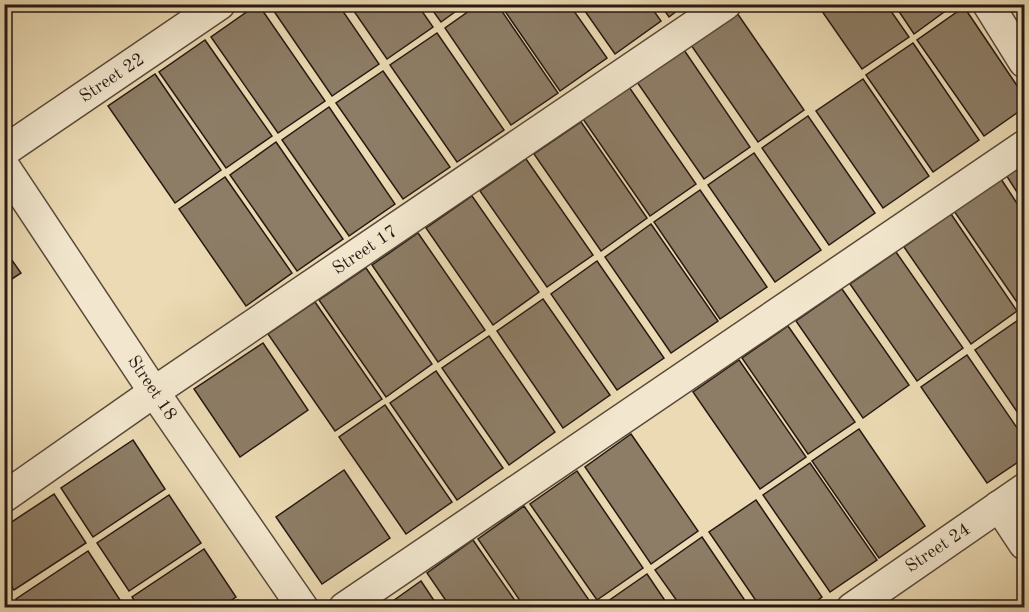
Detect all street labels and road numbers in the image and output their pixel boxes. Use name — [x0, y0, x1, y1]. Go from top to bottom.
street label: Street 22 — [76, 50, 148, 106]
street label: Street 17 — [329, 222, 401, 278]
street label: Street 18 — [124, 352, 180, 424]
street label: Street 24 — [902, 520, 974, 576]

